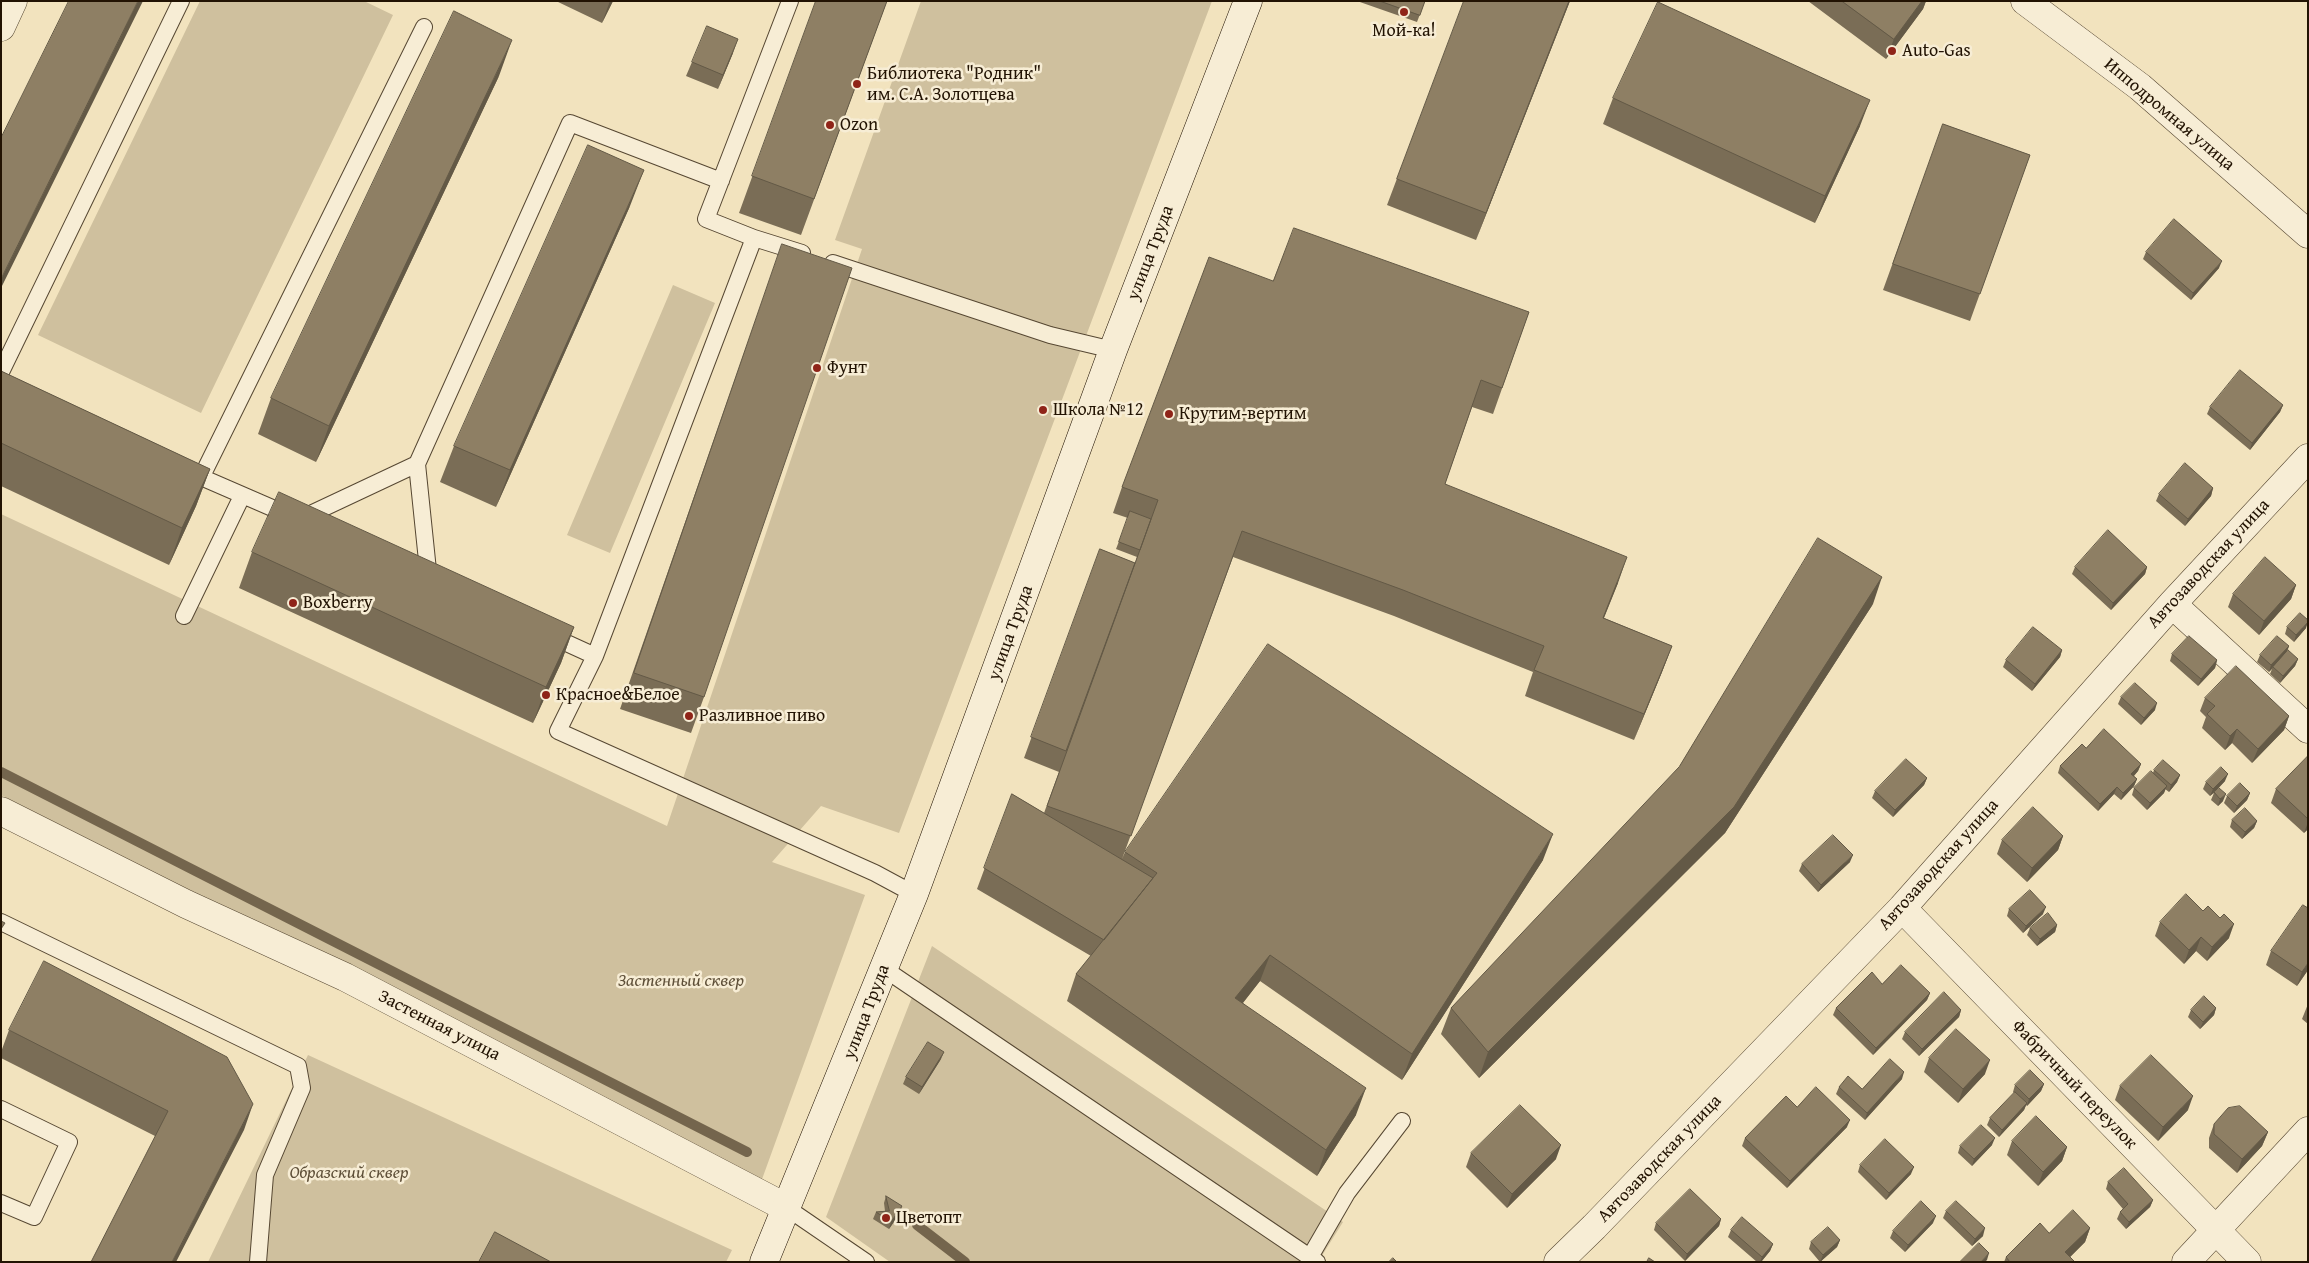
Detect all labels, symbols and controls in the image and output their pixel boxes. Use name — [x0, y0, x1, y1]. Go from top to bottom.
marker: Мой-ка! — [1398, 6, 1410, 18]
place label: Мой-ка! — [1372, 20, 1436, 42]
place label: Auto-Gas — [1902, 40, 1971, 62]
marker: Auto-Gas — [1886, 45, 1898, 57]
street label: Ипподромная улица — [2099, 54, 2239, 176]
place label: Библиотека "Родник" им. С.А. Золотцева — [867, 63, 1041, 106]
marker: Библиотека "Родник" им. С.А. Золотцева — [851, 78, 863, 90]
place label: Ozon — [840, 114, 878, 136]
marker: Ozon — [824, 119, 836, 131]
street label: улица Труда — [1123, 203, 1179, 303]
place label: Фунт — [827, 357, 867, 379]
marker: Фунт — [811, 362, 823, 374]
place label: Школа №12 — [1053, 399, 1143, 421]
place label: Крутим-вертим — [1179, 403, 1307, 425]
marker: Школа №12 — [1037, 404, 1049, 416]
marker: Крутим-вертим — [1163, 408, 1175, 420]
street label: Автозаводская улица — [2143, 495, 2275, 633]
street label: улица Труда — [984, 582, 1038, 684]
place label: Boxberry — [303, 592, 373, 614]
marker: Boxberry — [287, 597, 299, 609]
place label: Красное&Белое — [556, 684, 680, 706]
marker: Красное&Белое — [540, 689, 552, 701]
place label: Разливное пиво — [699, 705, 825, 727]
marker: Разливное пиво — [683, 710, 695, 722]
street label: Автозаводская улица — [1874, 795, 2004, 935]
street label: улица Труда — [839, 962, 895, 1062]
park label: Застенный сквер — [618, 970, 744, 992]
street label: Застенная улица — [374, 986, 504, 1066]
street label: Фабричный переулок — [2007, 1016, 2141, 1154]
street label: Автозаводская улица — [1593, 1091, 1727, 1227]
park label: Образский сквер — [289, 1162, 409, 1184]
place label: Цветопт — [896, 1207, 962, 1229]
marker: Цветопт — [880, 1212, 892, 1224]

